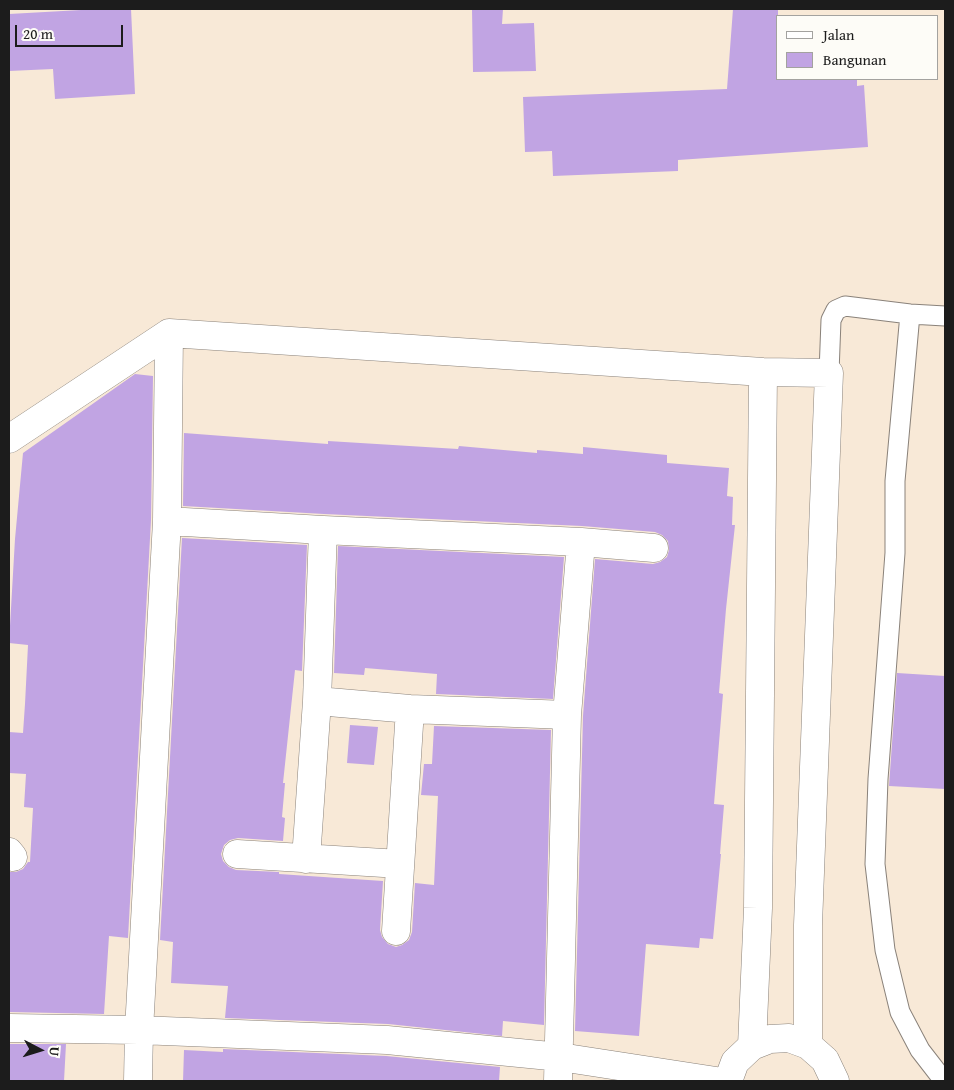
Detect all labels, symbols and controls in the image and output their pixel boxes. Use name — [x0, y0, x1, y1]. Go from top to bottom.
scale bar — [18, 15, 125, 47]
legend — [776, 15, 939, 80]
text: 20 m — [23, 23, 53, 44]
text: Jalan — [823, 24, 855, 45]
text: Bangunan — [823, 49, 887, 70]
north arrow — [15, 1025, 65, 1075]
text: U — [45, 1046, 65, 1057]

